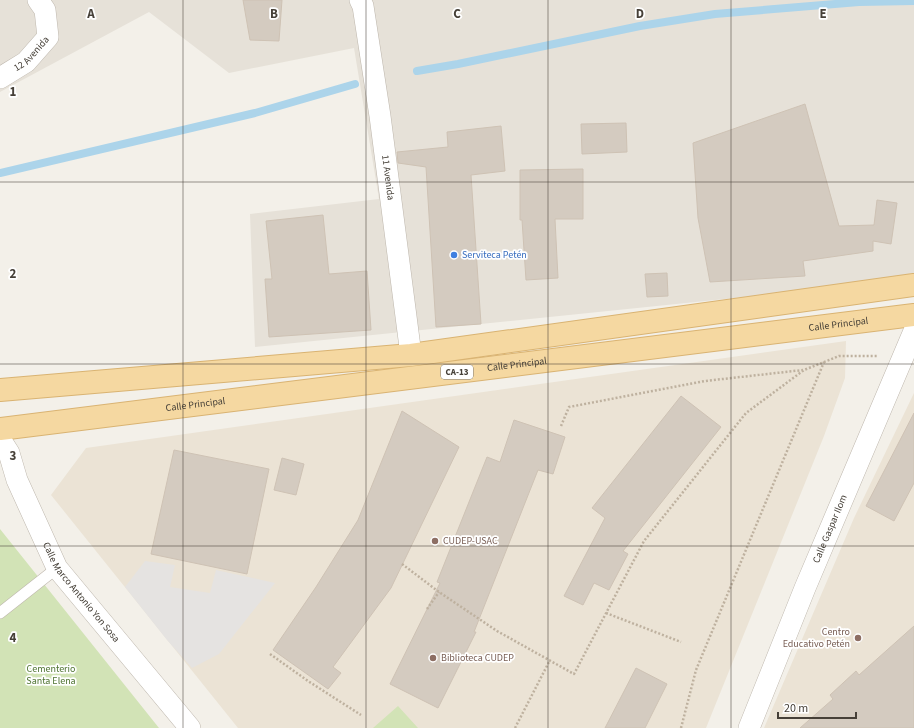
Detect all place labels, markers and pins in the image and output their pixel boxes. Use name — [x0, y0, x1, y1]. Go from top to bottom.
place label: Serviteca Petén — [462, 248, 527, 262]
marker: Serviteca Petén — [449, 250, 459, 260]
place label: CUDEP-USAC — [443, 534, 498, 548]
marker: CUDEP-USAC — [430, 536, 440, 546]
place label: Centro Educativo Petén — [783, 625, 850, 651]
marker: Centro Educativo Petén — [853, 633, 863, 643]
place label: Biblioteca CUDEP — [441, 651, 514, 665]
marker: Biblioteca CUDEP — [428, 653, 438, 663]

